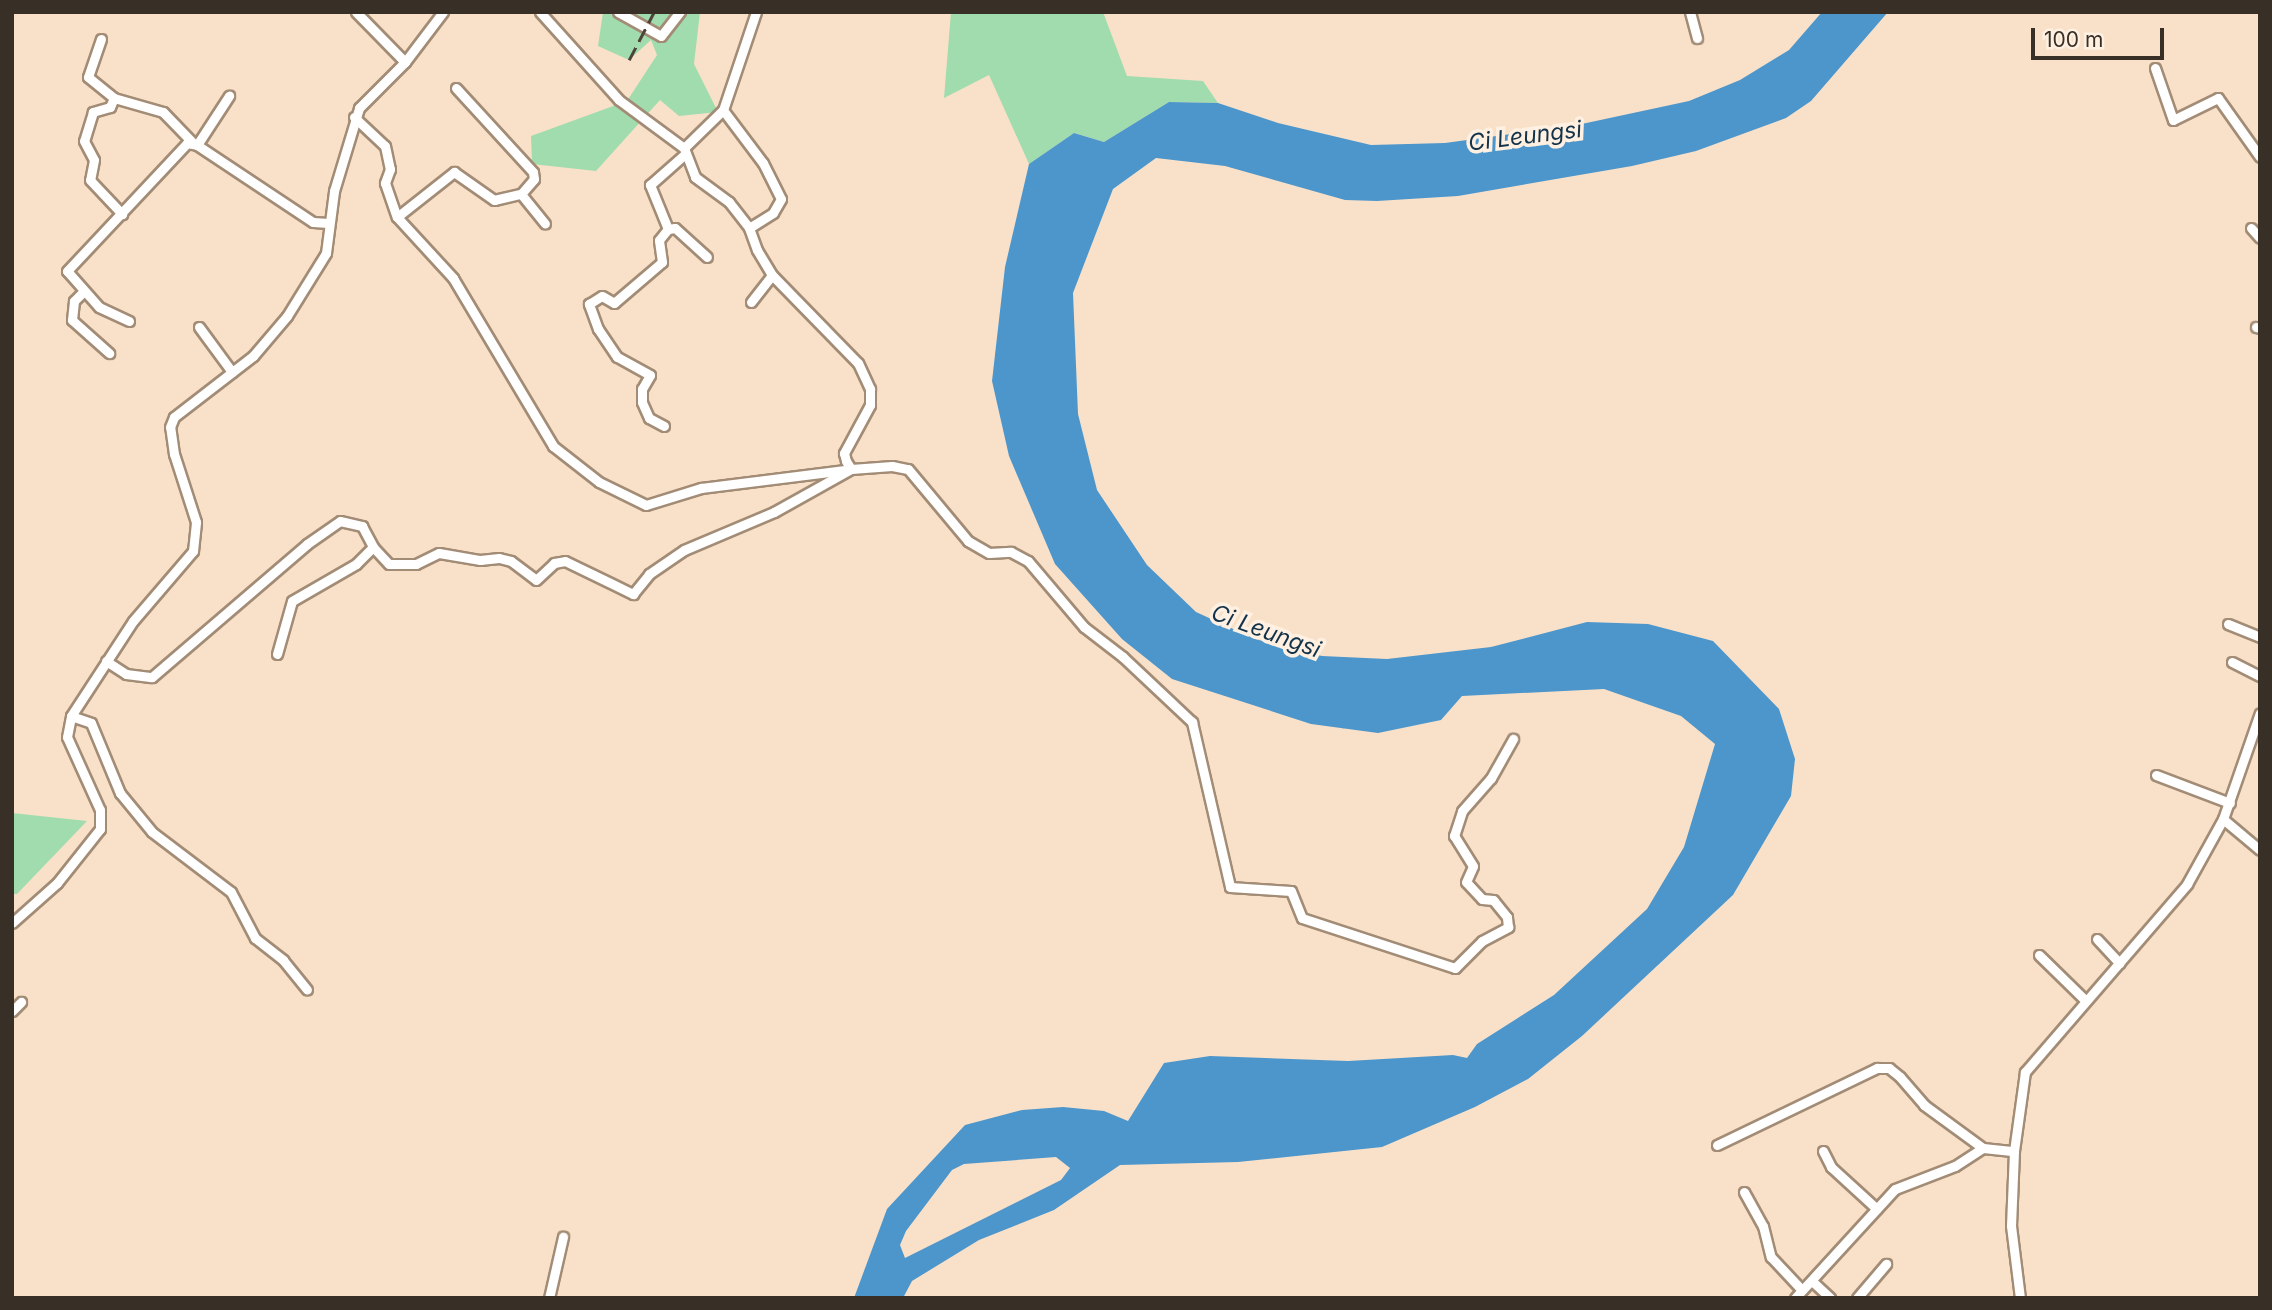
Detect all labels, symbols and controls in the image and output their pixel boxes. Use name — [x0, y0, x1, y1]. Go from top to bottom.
scale bar — [2034, 14, 2167, 58]
text: 100 m — [2044, 27, 2103, 52]
water label: Ci Leungsi — [1467, 115, 1583, 157]
water label: Ci Leungsi — [1208, 599, 1324, 663]

